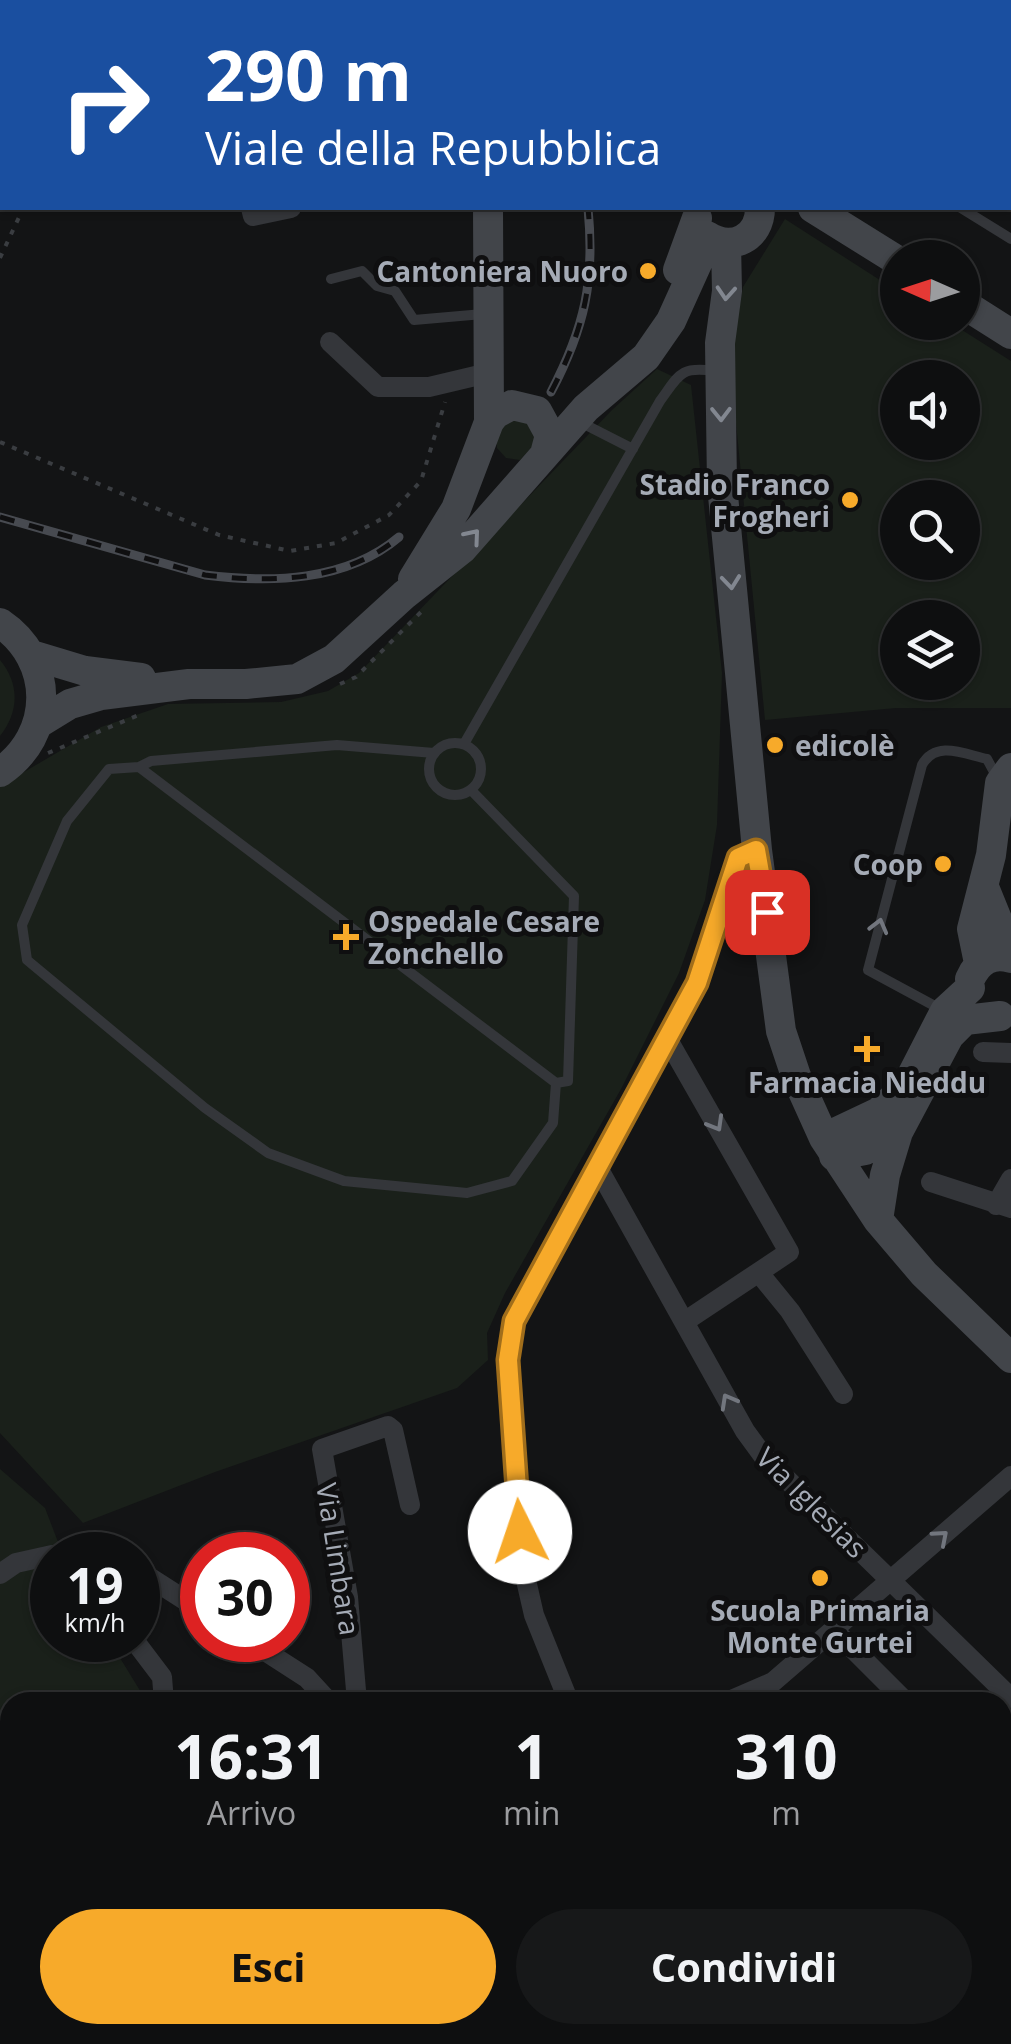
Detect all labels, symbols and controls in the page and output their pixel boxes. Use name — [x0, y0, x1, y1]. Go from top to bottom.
text: 290 m — [205, 26, 412, 122]
icon: right — [40, 40, 170, 170]
text: Viale della Repubblica — [205, 117, 661, 178]
north arrow — [880, 240, 980, 340]
map controls — [880, 240, 980, 700]
place label: Cantoniera Nuoro — [376, 252, 628, 290]
marker: Cantoniera Nuoro — [637, 260, 659, 282]
one-way arrow — [715, 286, 737, 302]
button: sound — [880, 360, 980, 460]
one-way arrow — [710, 408, 732, 423]
place label: Stadio Franco Frogheri — [640, 465, 830, 535]
button: search — [880, 480, 980, 580]
marker: Stadio Franco Frogheri — [839, 489, 861, 511]
one-way arrow — [461, 529, 479, 547]
one-way arrow — [720, 575, 742, 591]
button: layers — [880, 600, 980, 700]
place label: edicolè — [795, 726, 895, 764]
marker: edicolè — [764, 734, 786, 756]
place label: Coop — [853, 845, 923, 883]
marker: Coop — [932, 853, 954, 875]
pin — [725, 870, 810, 955]
icon: arrive — [740, 885, 795, 940]
place label: Ospedale Cesare Zonchello — [368, 902, 600, 972]
one-way arrow — [868, 918, 889, 935]
marker: Ospedale Cesare Zonchello — [333, 924, 359, 950]
marker: Farmacia Nieddu — [856, 1038, 878, 1060]
place label: Farmacia Nieddu — [748, 1063, 986, 1101]
one-way arrow — [704, 1114, 724, 1132]
one-way arrow — [720, 1393, 740, 1411]
street label: Via Iglesias — [748, 1438, 876, 1566]
street label: Via Limbara — [308, 1480, 370, 1638]
position arrow — [468, 1480, 572, 1584]
one-way arrow — [929, 1530, 948, 1548]
speed limit sign: 30 — [180, 1532, 310, 1662]
text: 19 — [66, 1551, 124, 1619]
marker: Scuola Primaria Monte Gurtei — [809, 1567, 831, 1589]
place label: Scuola Primaria Monte Gurtei — [710, 1591, 930, 1661]
text: km/h — [65, 1605, 125, 1639]
text: 16:31 — [174, 1715, 329, 1797]
text: 1 — [515, 1715, 549, 1797]
text: 310 — [735, 1715, 838, 1797]
text: Arrivo — [207, 1791, 296, 1834]
text: min — [503, 1791, 560, 1834]
text: m — [771, 1791, 801, 1834]
button: Esci — [40, 1909, 496, 2024]
button: Condividi — [516, 1909, 972, 2024]

